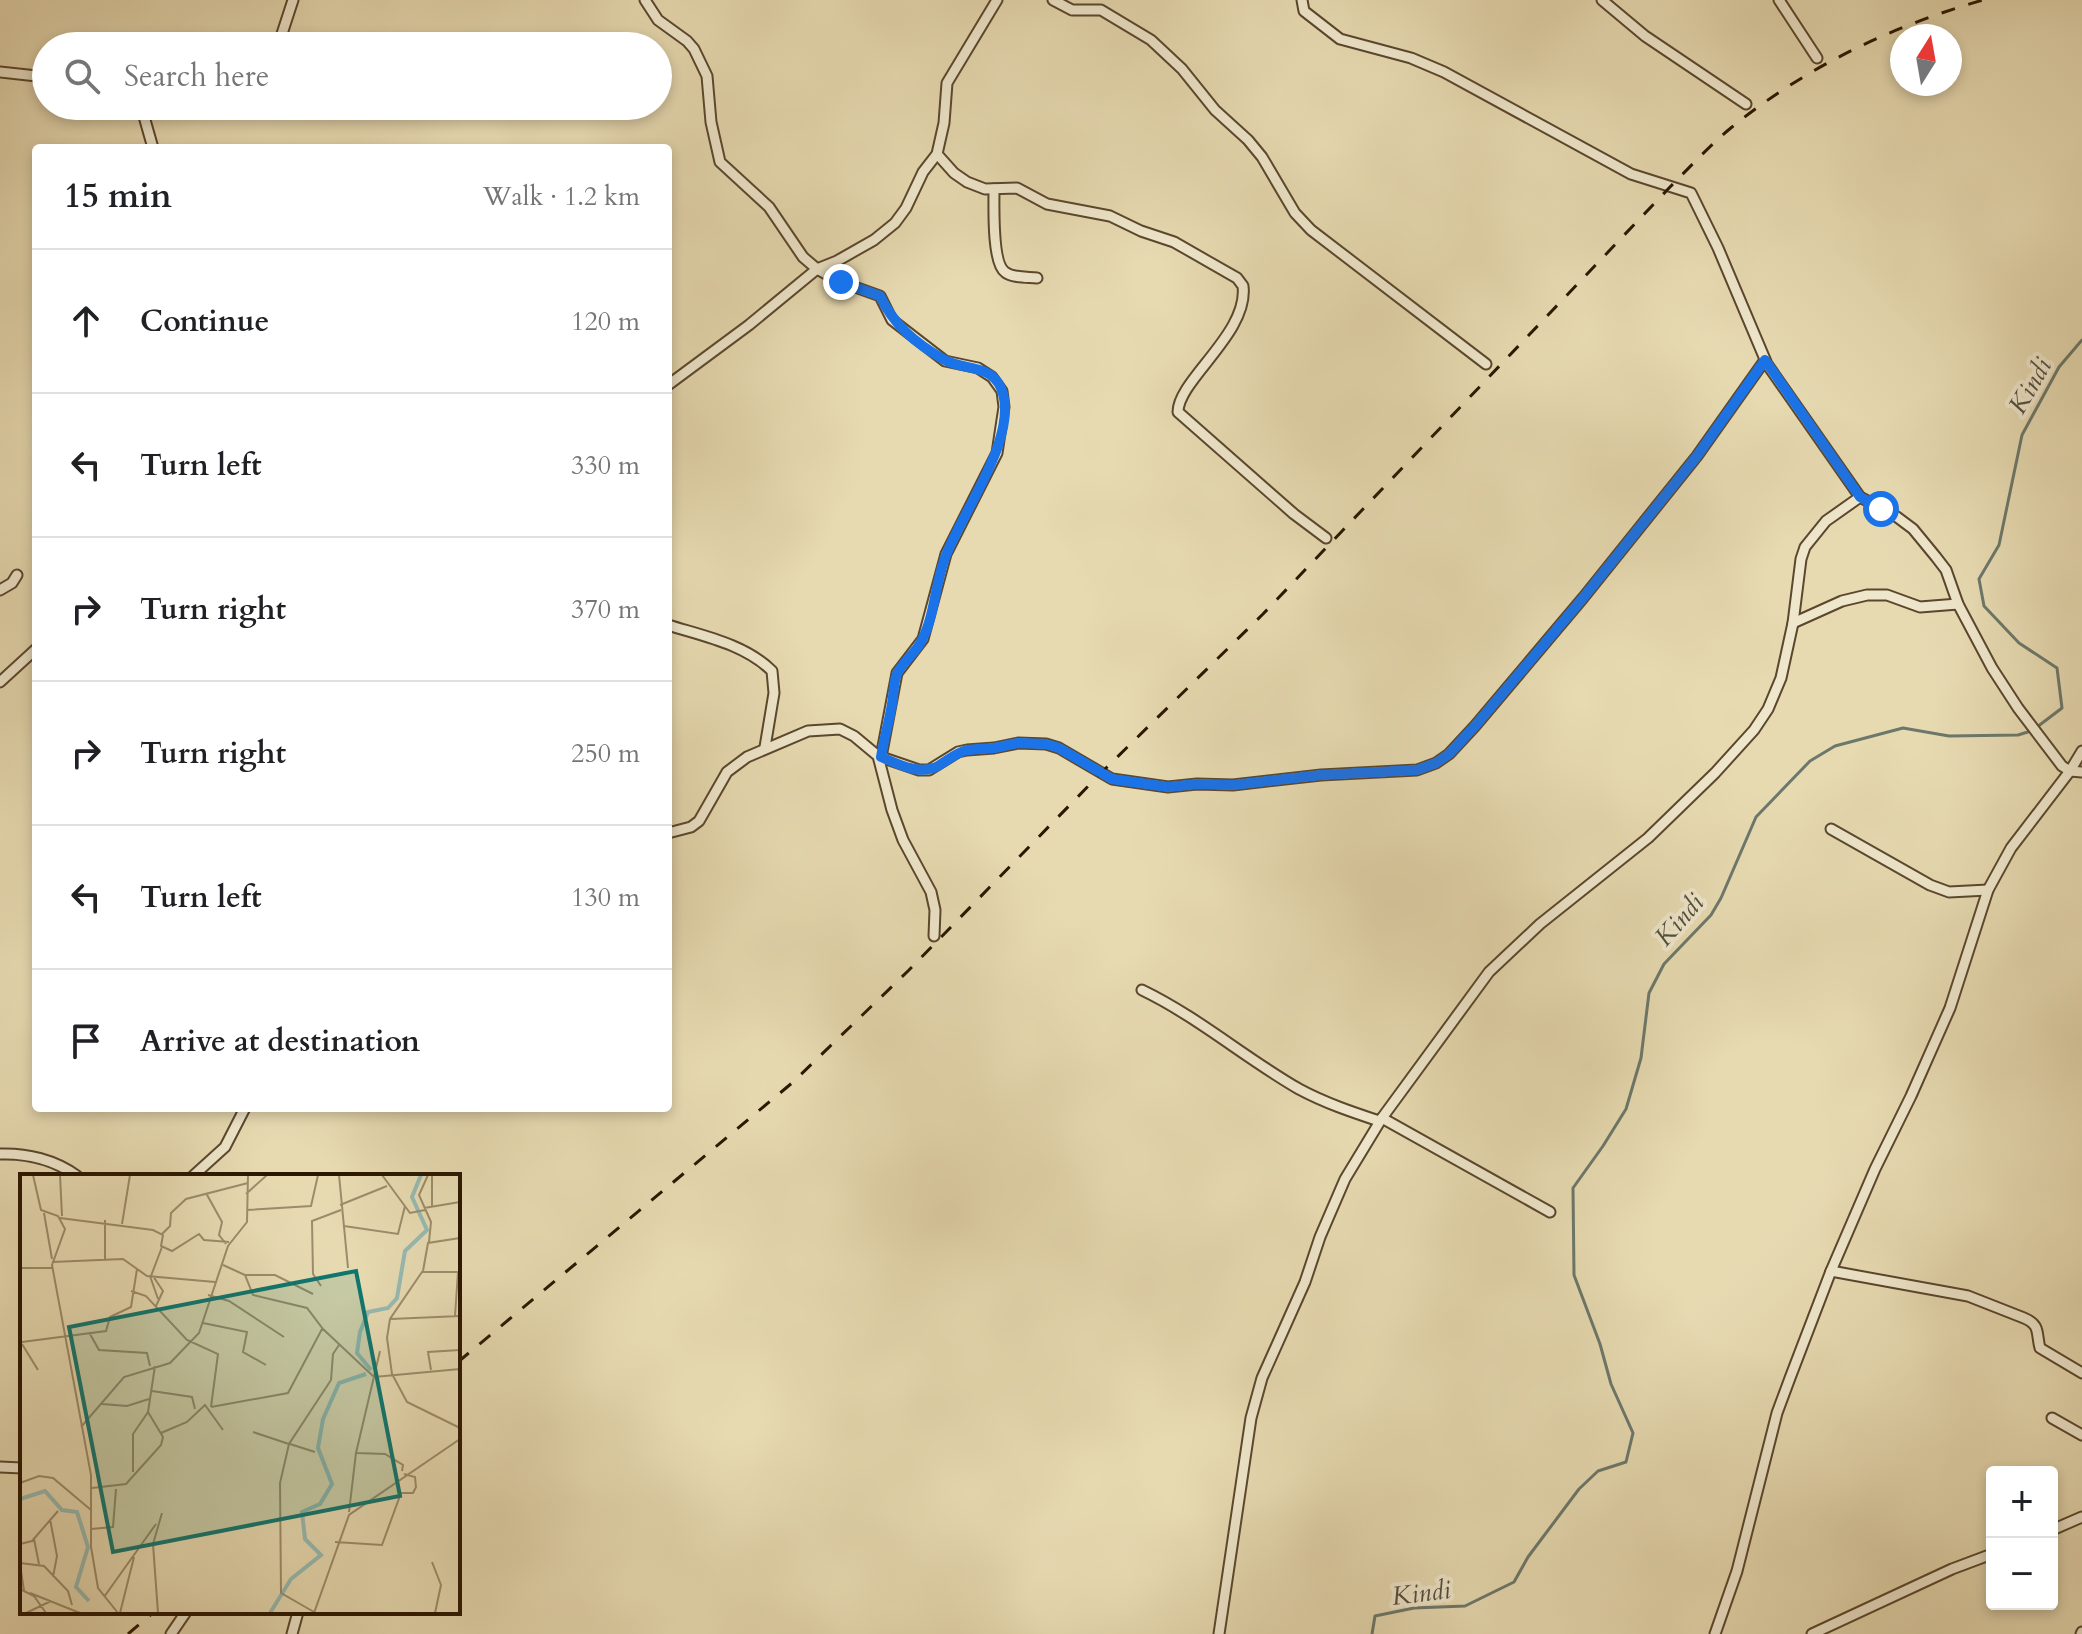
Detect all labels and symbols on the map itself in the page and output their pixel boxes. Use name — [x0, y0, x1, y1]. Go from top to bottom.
north arrow — [1890, 24, 1962, 96]
route end — [823, 264, 859, 300]
water label: Kindi — [2000, 351, 2060, 420]
route start — [1863, 491, 1899, 527]
water label: Kindi — [1646, 886, 1712, 954]
inset map — [20, 1174, 460, 1614]
water label: Kindi — [1390, 1572, 1453, 1614]

